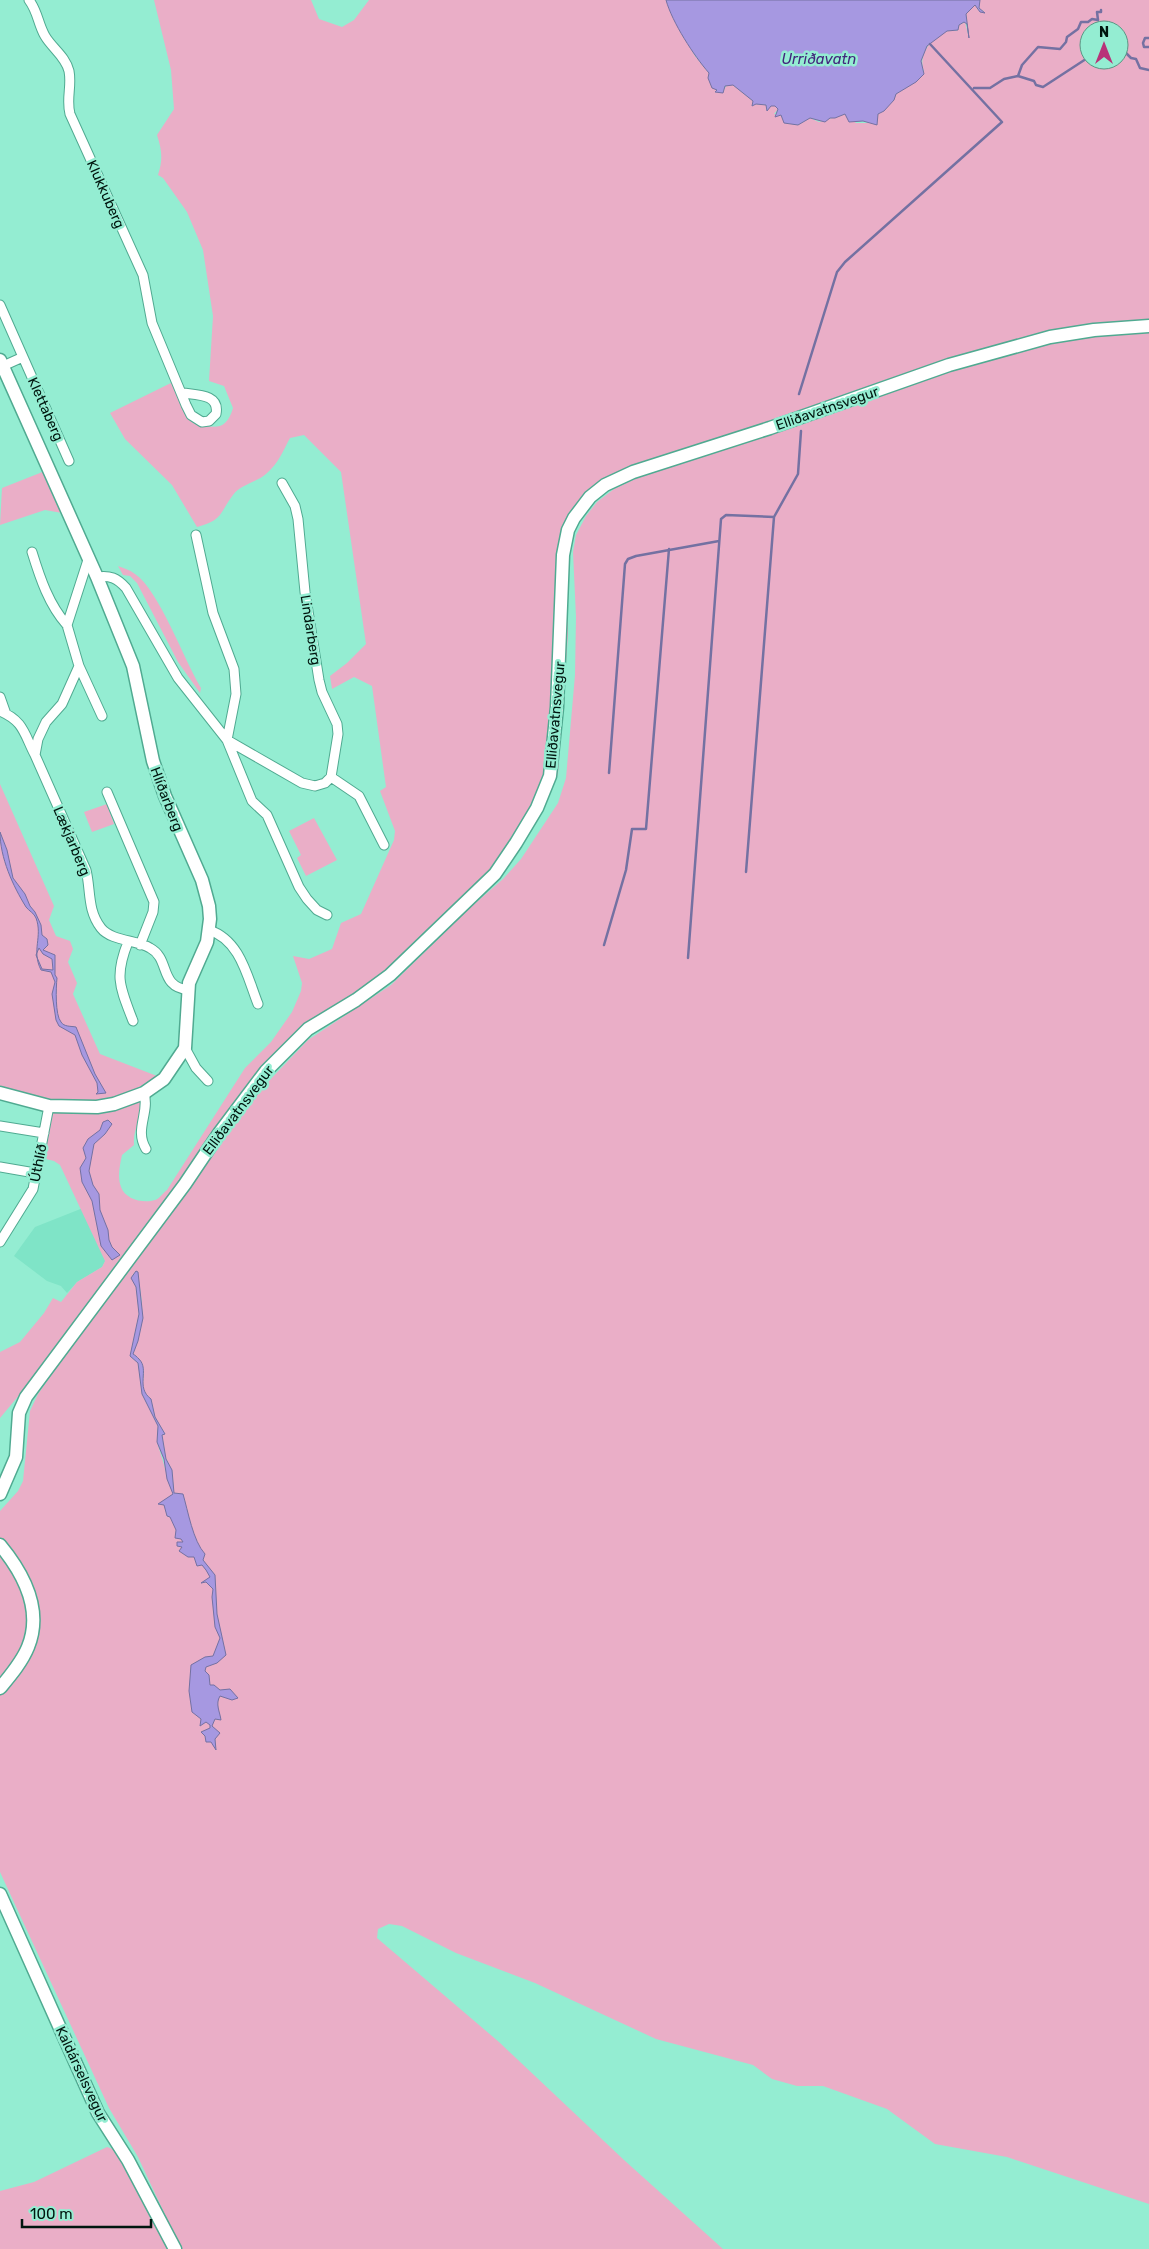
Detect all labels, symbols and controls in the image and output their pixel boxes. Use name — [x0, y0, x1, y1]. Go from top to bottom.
north arrow — [1079, 20, 1129, 70]
text: N — [1099, 24, 1109, 41]
water label: Urriðavatn — [782, 50, 856, 68]
street label: Klukkuberg — [83, 157, 128, 231]
street label: Klettaberg — [24, 375, 67, 444]
street label: Elliðavatnsvegur — [774, 383, 881, 434]
street label: Lindarberg — [297, 594, 324, 666]
street label: Elliðavatnsvegur — [542, 660, 569, 769]
street label: Hlíðarberg — [147, 765, 187, 834]
street label: Lækjarberg — [49, 804, 94, 879]
street label: Elliðavatnsvegur — [199, 1062, 278, 1158]
street label: Úthlíð — [25, 1142, 51, 1184]
street label: Kaldárselsvegur — [52, 2024, 111, 2125]
scale bar — [22, 2196, 151, 2228]
text: 100 m — [30, 2205, 72, 2223]

